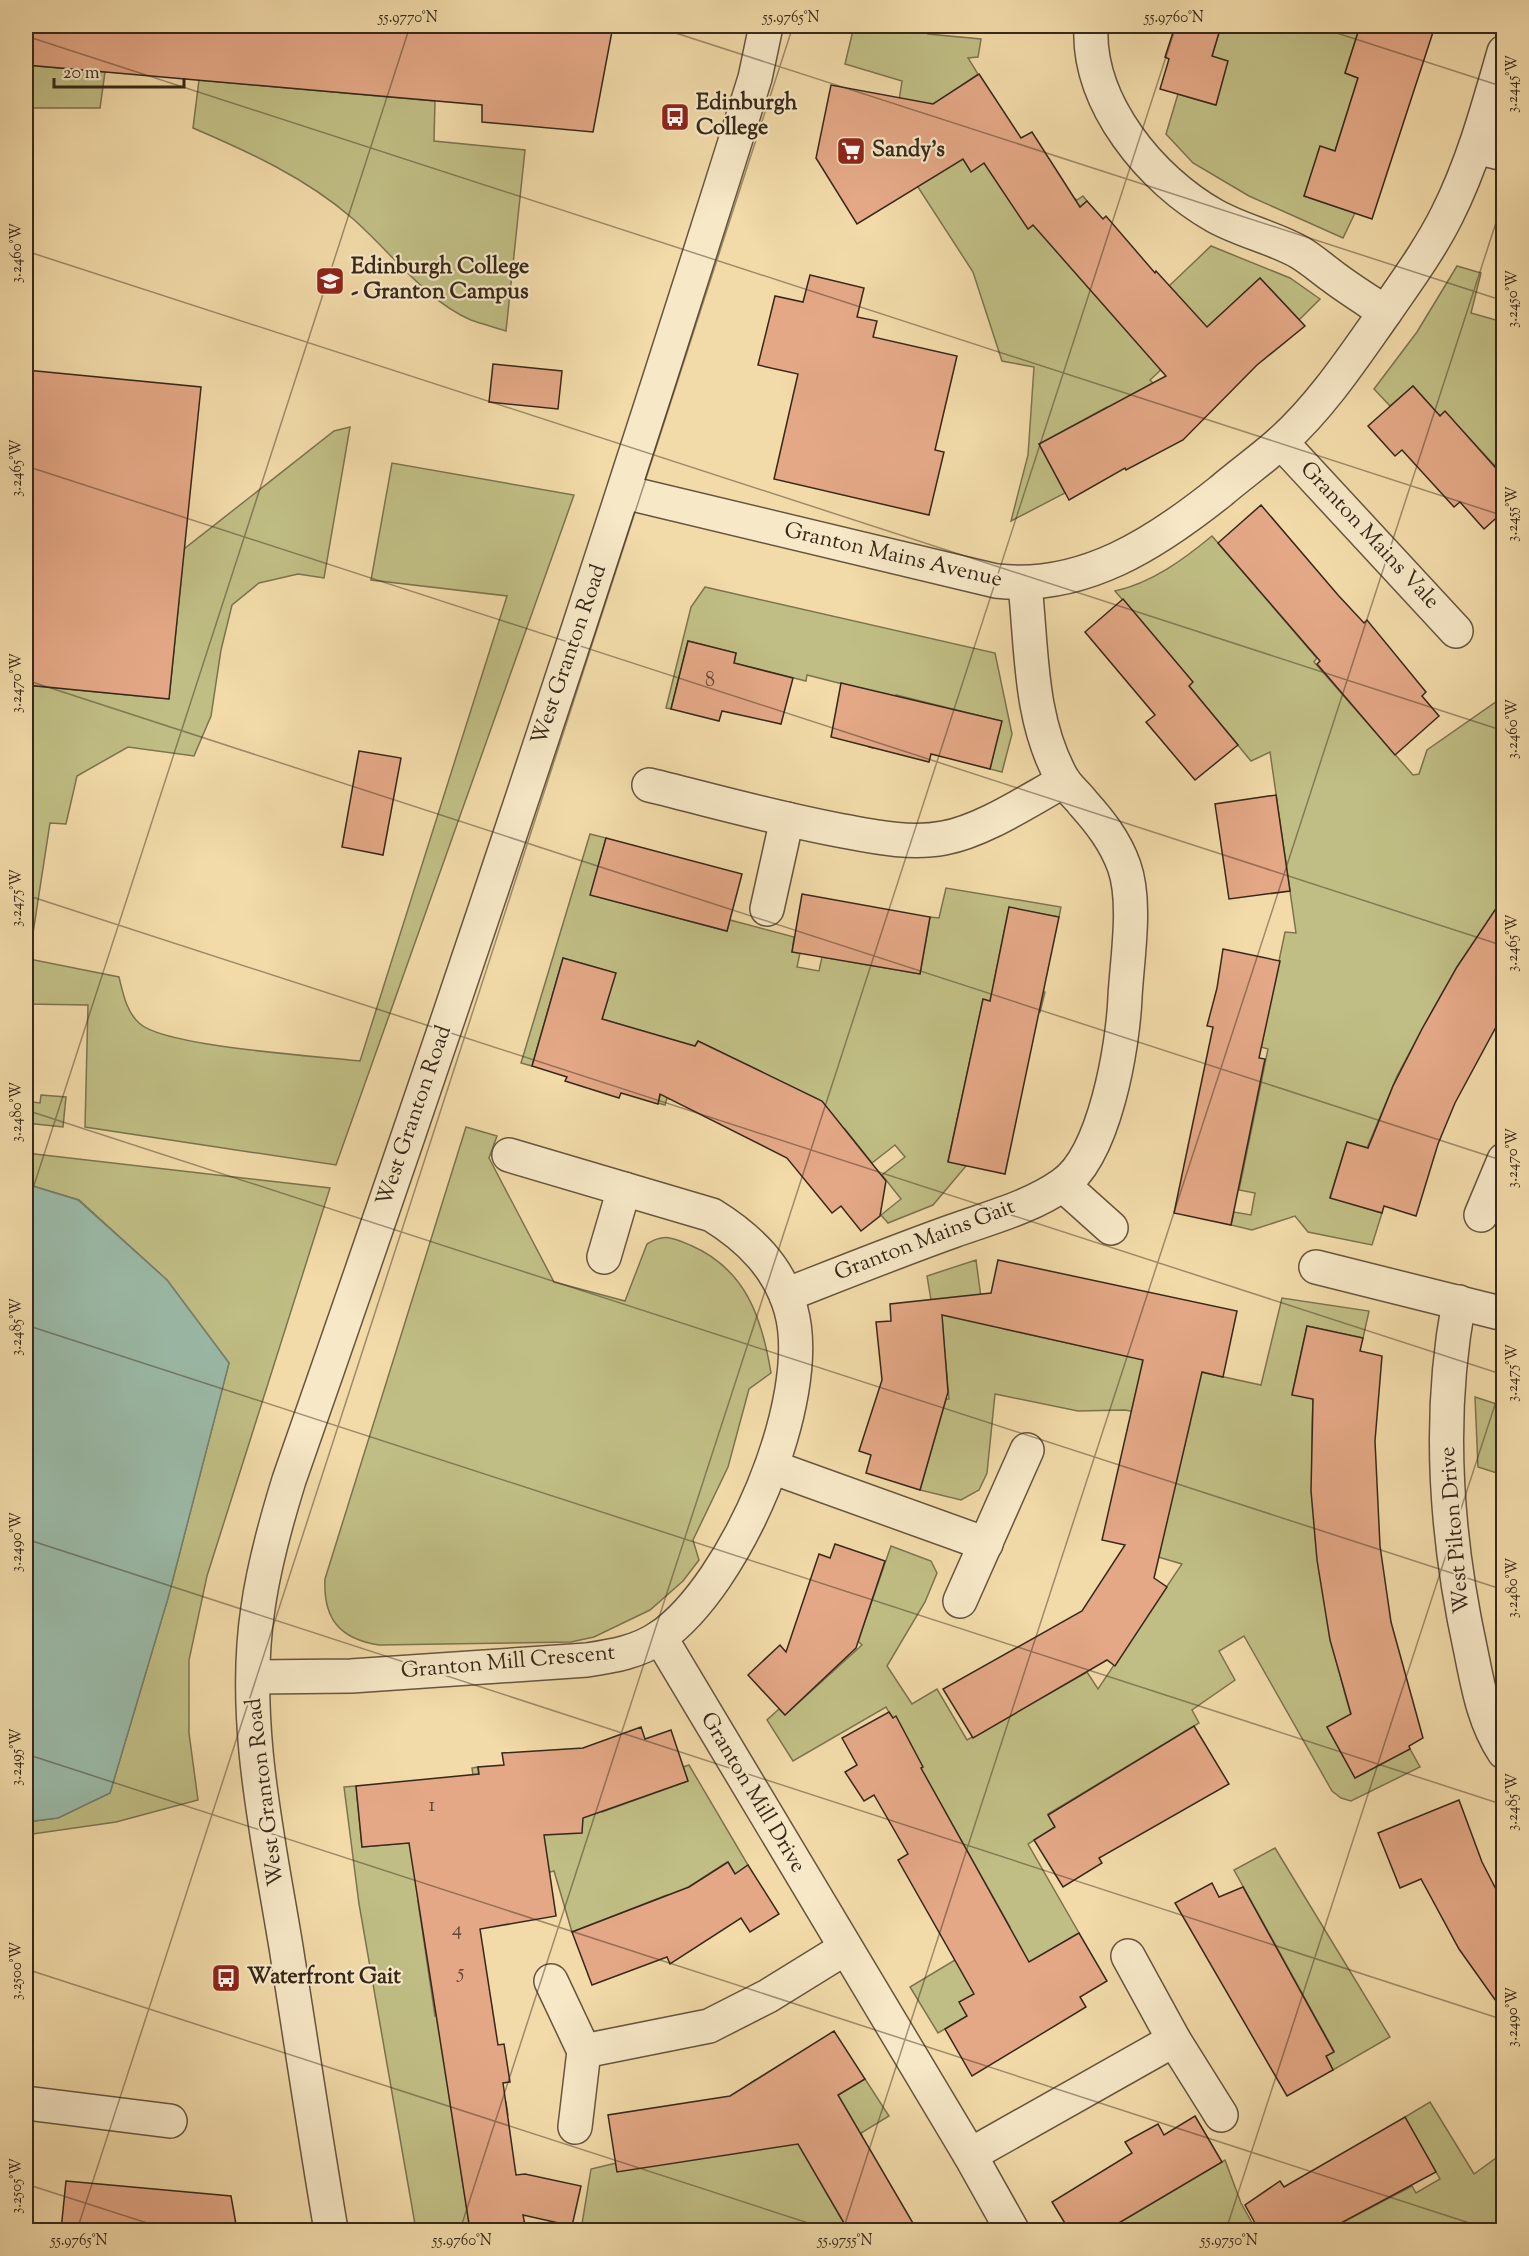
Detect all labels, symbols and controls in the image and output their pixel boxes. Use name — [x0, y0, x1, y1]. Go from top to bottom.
text: 55.9770°N — [377, 8, 438, 29]
text: 55.9765°N — [761, 8, 820, 29]
text: 55.9760°N — [1143, 8, 1204, 29]
scale bar — [54, 51, 184, 89]
text: 3.2445°W — [1503, 55, 1524, 113]
text: 20 m — [63, 61, 100, 87]
place label: Edinburgh College — [696, 88, 797, 145]
bus stop icon: Edinburgh College — [659, 101, 691, 133]
supermarket icon: Sandy's — [835, 135, 867, 167]
place label: Sandy's — [872, 135, 945, 167]
text: 3.2460°W — [7, 223, 28, 283]
place label: Edinburgh College - Granton Campus — [351, 252, 529, 309]
school or university icon: Edinburgh College - Granton Campus — [314, 265, 346, 297]
text: 3.2450°W — [1503, 270, 1524, 328]
text: 3.2465°W — [7, 439, 28, 497]
street label: Granton Mains Vale — [1292, 455, 1446, 617]
text: 3.2455°W — [1503, 486, 1524, 542]
street label: Granton Mains Avenue — [781, 515, 1005, 597]
street label: West Granton Road — [524, 560, 616, 750]
text: 3.2470°W — [7, 653, 28, 713]
house number: 8 — [705, 667, 715, 696]
text: 3.2460°W — [1503, 699, 1524, 759]
text: 3.2475°W — [7, 869, 28, 927]
text: 3.2465°W — [1503, 914, 1524, 972]
street label: West Granton Road — [369, 1021, 461, 1211]
text: 3.2480°W — [7, 1082, 28, 1142]
text: 3.2470°W — [1503, 1128, 1524, 1188]
street label: Granton Mains Gait — [830, 1192, 1020, 1290]
text: 3.2485°W — [7, 1298, 28, 1356]
text: 3.2475°W — [1503, 1344, 1524, 1402]
street label: West Pilton Drive — [1433, 1445, 1479, 1615]
text: 3.2490°W — [7, 1512, 28, 1572]
text: 3.2480°W — [1503, 1558, 1524, 1618]
street label: Granton Mill Crescent — [400, 1638, 617, 1688]
street label: West Granton Road — [239, 1696, 293, 1888]
street label: Granton Mill Drive — [691, 1706, 813, 1880]
text: 3.2495°W — [7, 1728, 28, 1786]
text: 3.2485°W — [1503, 1773, 1524, 1831]
house number: 1 — [429, 1792, 436, 1821]
house number: 4 — [452, 1916, 462, 1945]
text: 3.2500°W — [7, 1942, 28, 2000]
house number: 5 — [457, 1959, 465, 1988]
bus stop icon: Waterfront Gait — [210, 1962, 242, 1994]
place label: Waterfront Gait — [247, 1962, 401, 1994]
text: 3.2490°W — [1503, 1987, 1524, 2047]
text: 3.2505°W — [7, 2158, 28, 2214]
text: 55.9765°N — [49, 2231, 108, 2252]
text: 55.9760°N — [431, 2231, 492, 2252]
text: 55.9755°N — [817, 2231, 872, 2252]
text: 55.9750°N — [1199, 2231, 1258, 2252]

